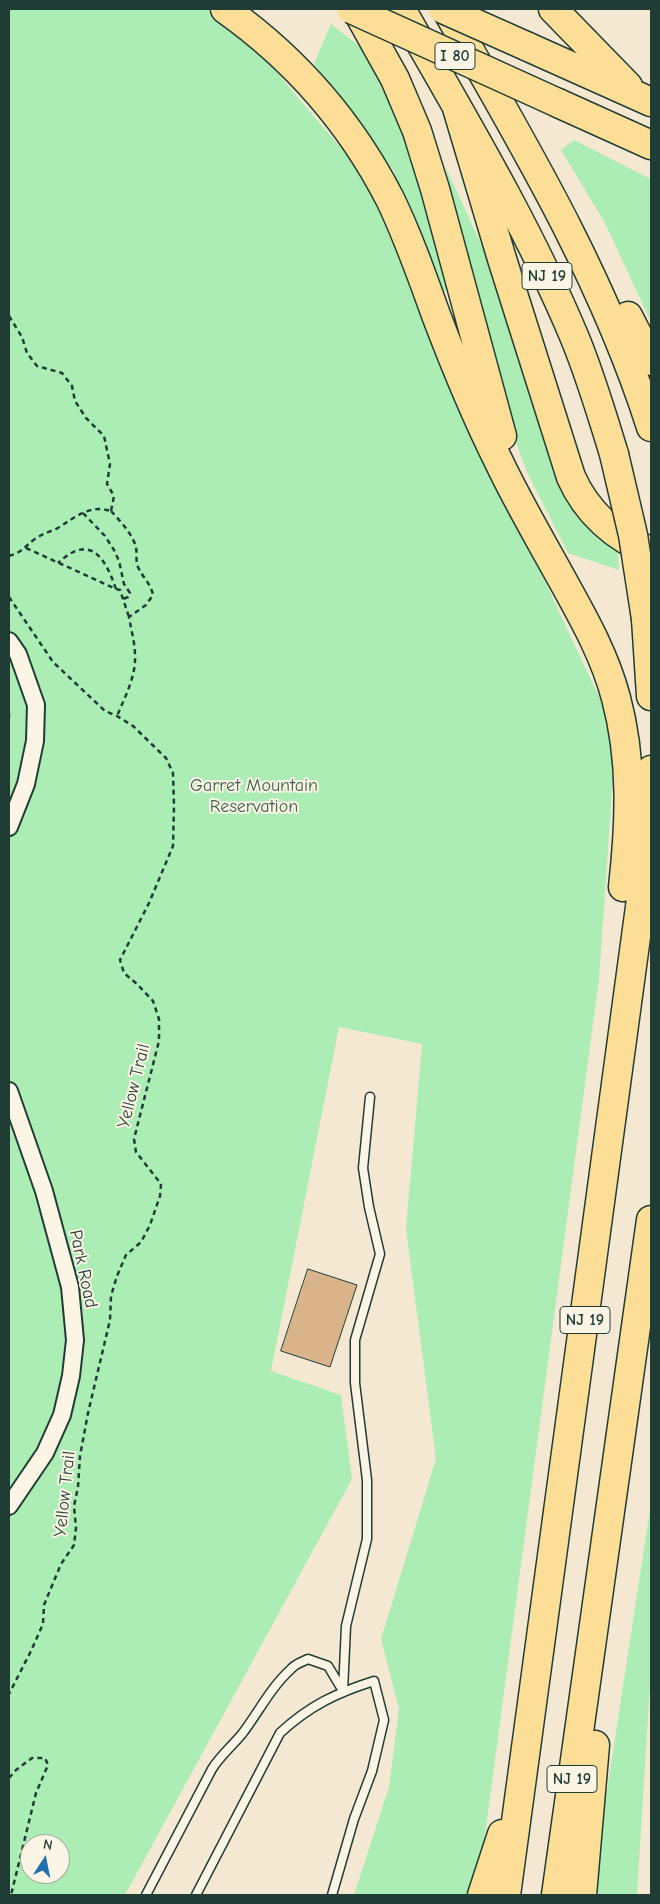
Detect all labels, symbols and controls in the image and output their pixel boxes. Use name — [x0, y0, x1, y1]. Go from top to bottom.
road number: I 80 — [435, 42, 475, 70]
road number: NJ 19 — [522, 262, 572, 290]
park label: Garret Mountain Reservation — [190, 775, 318, 818]
street label: Yellow Trail — [113, 1042, 155, 1130]
street label: Park Road — [64, 1228, 102, 1310]
road number: NJ 19 — [560, 1306, 610, 1334]
street label: Yellow Trail — [50, 1450, 80, 1538]
road number: NJ 19 — [547, 1766, 597, 1792]
north arrow — [20, 1834, 70, 1884]
text: N — [42, 1836, 54, 1854]

